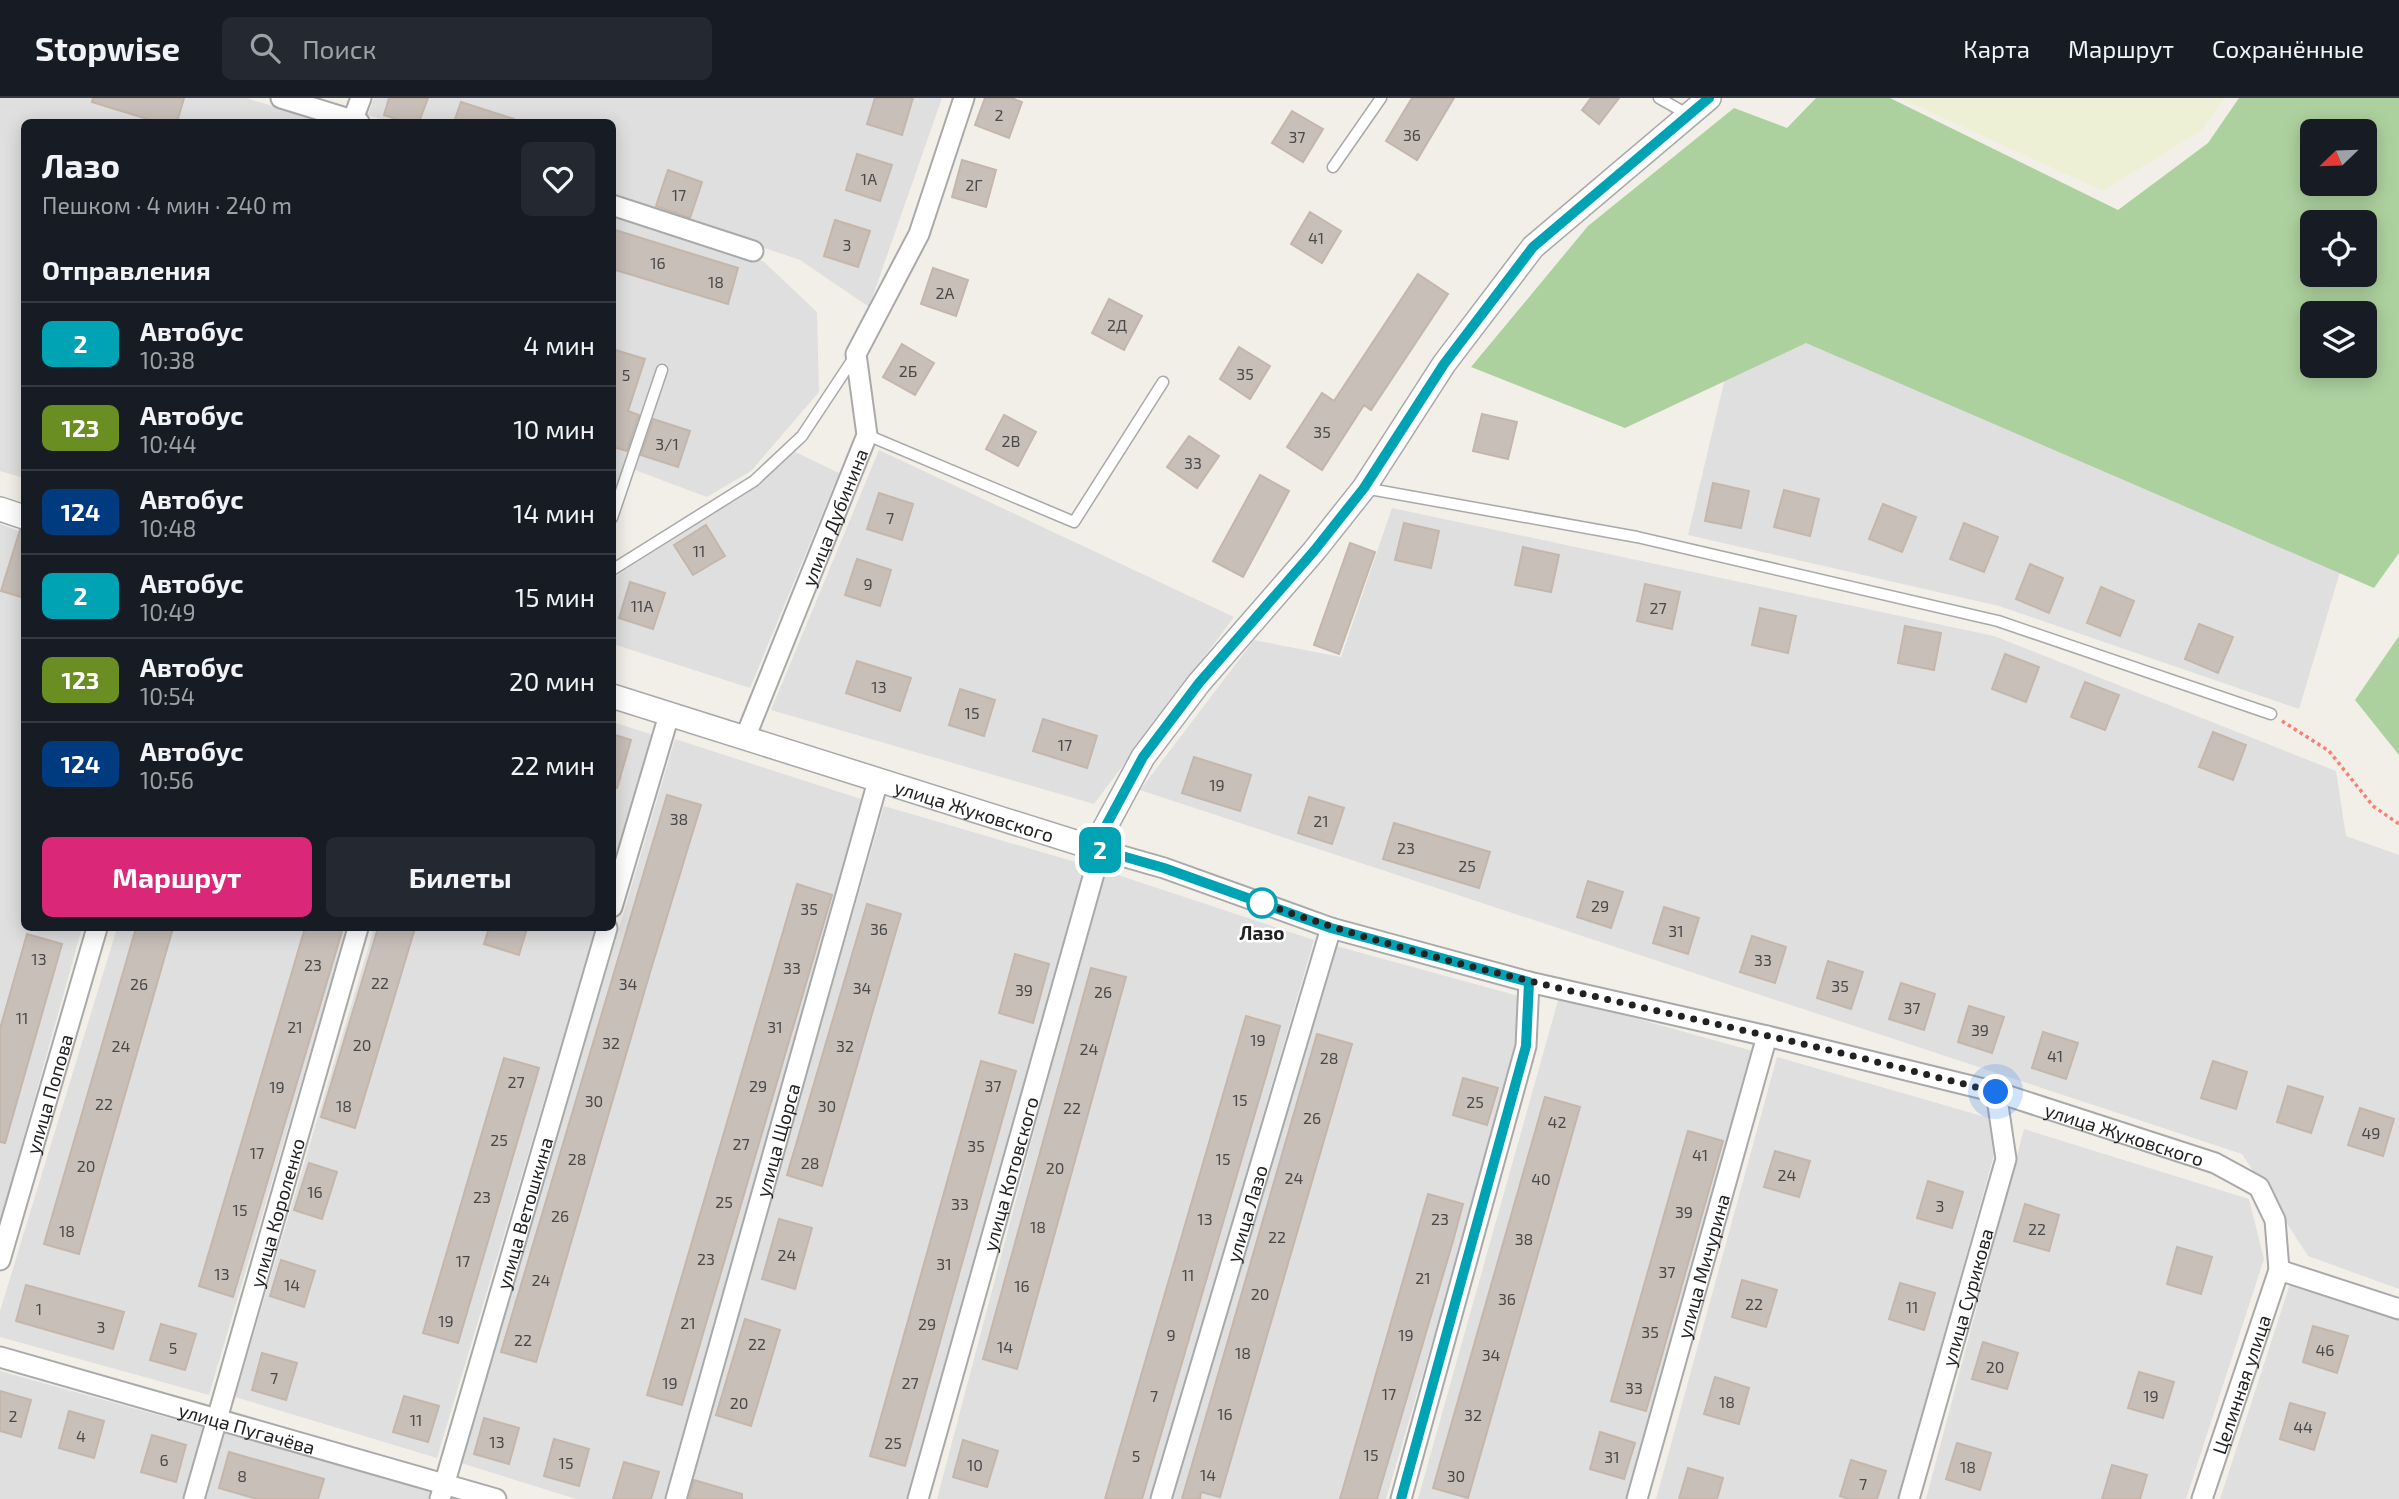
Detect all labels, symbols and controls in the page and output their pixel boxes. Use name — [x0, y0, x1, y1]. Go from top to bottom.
search box — [222, 17, 712, 80]
text: Stopwise — [35, 28, 180, 68]
icon: search — [246, 29, 284, 67]
text: Поиск — [302, 33, 376, 64]
text: Карта — [1963, 34, 2030, 63]
text: Маршрут — [2068, 34, 2174, 63]
text: Сохранённые — [2212, 34, 2364, 63]
house number: 2 — [995, 105, 1004, 124]
north arrow — [2300, 119, 2376, 196]
map controls — [2300, 119, 2377, 378]
house number: 36 — [1403, 125, 1421, 144]
house number: 37 — [1288, 127, 1306, 146]
button: heart — [521, 142, 595, 216]
text: Лазо — [42, 145, 120, 185]
house number: 1А — [861, 169, 877, 188]
house number: 2Г — [965, 175, 983, 194]
house number: 17 — [672, 185, 686, 204]
text: Пешком · 4 мин · 240 m — [42, 191, 292, 219]
button: locate — [2300, 210, 2377, 287]
house number: 41 — [1308, 228, 1324, 247]
house number: 3 — [843, 235, 851, 254]
house number: 16 — [650, 253, 666, 272]
text: Отправления — [42, 254, 211, 285]
house number: 18 — [708, 272, 724, 291]
house number: 2А — [936, 283, 955, 302]
button: layers — [2300, 301, 2377, 378]
text: Автобус — [140, 315, 243, 346]
house number: 2Д — [1107, 315, 1127, 334]
text: 2 — [74, 329, 87, 358]
text: 4 мин — [523, 329, 595, 360]
text: 10:38 — [140, 346, 195, 374]
house number: 2Б — [899, 361, 917, 380]
house number: 35 — [1236, 364, 1254, 383]
house number: 5 — [622, 365, 630, 384]
text: Автобус — [140, 399, 243, 430]
text: 123 — [62, 413, 99, 442]
text: 10 мин — [513, 413, 595, 444]
house number: 35 — [1313, 422, 1331, 441]
text: 10:44 — [140, 430, 197, 458]
house number: 2В — [1002, 431, 1020, 450]
house number: 3/1 — [655, 434, 679, 453]
street label: улица Дубинина — [796, 445, 872, 590]
house number: 33 — [1184, 453, 1202, 472]
text: Автобус — [140, 483, 243, 514]
text: 124 — [61, 497, 100, 526]
text: 14 мин — [513, 497, 595, 528]
house number: 7 — [886, 508, 894, 527]
text: 10:48 — [140, 514, 197, 542]
house number: 11 — [693, 541, 705, 560]
text: Автобус — [140, 567, 243, 598]
house number: 9 — [863, 574, 873, 593]
text: 2 — [74, 581, 87, 610]
text: 15 мин — [515, 581, 595, 612]
house number: 11А — [631, 596, 653, 615]
text: 10:49 — [140, 598, 196, 626]
house number: 27 — [1649, 598, 1667, 617]
text: Автобус — [140, 651, 243, 682]
text: 123 — [62, 665, 99, 694]
text: 20 мин — [509, 665, 595, 696]
house number: 13 — [871, 677, 887, 696]
text: 10:54 — [140, 682, 195, 710]
house number: 15 — [965, 703, 979, 722]
text: Автобус — [140, 735, 243, 766]
house number: 17 — [1058, 735, 1072, 754]
text: 124 — [61, 749, 100, 778]
text: 22 мин — [510, 749, 595, 780]
text: 10:56 — [140, 766, 194, 794]
street label: улица Жуковского — [892, 774, 1057, 846]
house number: 19 — [1209, 775, 1225, 794]
house number: 38 — [670, 809, 688, 828]
house number: 21 — [1313, 811, 1329, 830]
line badge: 2 — [1077, 827, 1123, 873]
text: 2 — [1093, 835, 1107, 864]
button: Маршрут — [42, 837, 312, 917]
button: Билеты — [326, 837, 595, 917]
house number: 23 — [1397, 838, 1415, 857]
house number: 25 — [1458, 856, 1476, 875]
marker: Лазо — [1247, 888, 1277, 918]
house number: 29 — [1591, 896, 1609, 915]
house number: 35 — [800, 899, 818, 918]
house number: 36 — [870, 919, 888, 938]
place label: Лазо — [1240, 921, 1284, 944]
house number: 31 — [1668, 921, 1684, 940]
house number: 13 — [31, 949, 47, 968]
house number: 33 — [1754, 950, 1772, 969]
house number: 23 — [304, 955, 322, 974]
house number: 33 — [783, 958, 801, 977]
house number: 22 — [371, 973, 389, 992]
house number: 26 — [130, 974, 148, 993]
house number: 34 — [619, 974, 638, 993]
house number: 35 — [1831, 976, 1849, 995]
house number: 34 — [853, 978, 872, 997]
house number: 39 — [1015, 980, 1033, 999]
house number: 26 — [1094, 982, 1112, 1001]
house number: 37 — [1903, 998, 1921, 1017]
house number: 11 — [16, 1008, 28, 1027]
house number: 21 — [287, 1017, 303, 1036]
house number: 31 — [767, 1017, 783, 1036]
house number: 39 — [1971, 1020, 1989, 1039]
house number: 19 — [1250, 1030, 1266, 1049]
street label: улица Попова — [20, 1031, 77, 1157]
house number: 32 — [602, 1033, 620, 1052]
house number: 20 — [353, 1035, 371, 1054]
house number: 24 — [112, 1036, 131, 1055]
house number: 32 — [836, 1036, 854, 1055]
house number: 24 — [1080, 1039, 1099, 1058]
house number: 41 — [2047, 1046, 2063, 1065]
house number: 28 — [1320, 1048, 1338, 1067]
house number: 27 — [507, 1072, 525, 1091]
your location — [1978, 1074, 2013, 1109]
house number: 29 — [749, 1076, 767, 1095]
house number: 37 — [984, 1076, 1002, 1095]
house number: 19 — [269, 1077, 285, 1096]
street label: улица Щорса — [750, 1080, 804, 1200]
house number: 15 — [1233, 1090, 1247, 1109]
house number: 30 — [585, 1091, 603, 1110]
house number: 25 — [1466, 1092, 1484, 1111]
house number: 22 — [95, 1094, 113, 1113]
street label: улица Котовского — [977, 1094, 1042, 1254]
house number: 18 — [336, 1096, 352, 1115]
house number: 30 — [818, 1096, 836, 1115]
street label: улица Жуковского — [2042, 1097, 2207, 1170]
house number: 22 — [1063, 1098, 1081, 1117]
house number: 26 — [1303, 1108, 1321, 1127]
house number: 42 — [1548, 1112, 1566, 1131]
house number: 49 — [2362, 1123, 2381, 1142]
house number: 25 — [490, 1130, 508, 1149]
street label: улица Ветошкина — [491, 1134, 557, 1292]
house number: 27 — [732, 1134, 750, 1153]
street label: улица Короленко — [244, 1135, 309, 1290]
house number: 35 — [967, 1136, 985, 1155]
house number: 17 — [250, 1143, 264, 1162]
house number: 41 — [1692, 1145, 1708, 1164]
house number: 28 — [568, 1149, 586, 1168]
house number: 15 — [1216, 1149, 1230, 1168]
house number: 28 — [801, 1153, 819, 1172]
house number: 20 — [77, 1156, 95, 1175]
house number: 20 — [1046, 1158, 1064, 1177]
street label: улица Лазо — [1221, 1162, 1271, 1265]
house number: 24 — [1778, 1165, 1797, 1184]
house number: 24 — [1285, 1168, 1304, 1187]
house number: 40 — [1531, 1169, 1551, 1188]
house number: 16 — [307, 1182, 323, 1201]
house number: 23 — [473, 1187, 491, 1206]
street label: улица Мичурина — [1671, 1191, 1734, 1341]
house number: 25 — [715, 1192, 733, 1211]
house number: 33 — [951, 1194, 969, 1213]
house number: 3 — [1936, 1196, 1944, 1215]
house number: 15 — [233, 1200, 247, 1219]
house number: 39 — [1675, 1202, 1693, 1221]
house number: 26 — [551, 1206, 569, 1225]
house number: 13 — [1197, 1209, 1213, 1228]
house number: 23 — [1431, 1209, 1449, 1228]
house number: 18 — [1030, 1217, 1046, 1236]
house number: 22 — [2028, 1219, 2046, 1238]
house number: 18 — [59, 1221, 75, 1240]
street label: улица Сурикова — [1936, 1225, 1997, 1369]
house number: 22 — [1268, 1227, 1286, 1246]
house number: 38 — [1515, 1229, 1533, 1248]
house number: 24 — [778, 1245, 797, 1264]
house number: 23 — [697, 1249, 715, 1268]
house number: 17 — [456, 1251, 470, 1270]
house number: 31 — [936, 1254, 952, 1273]
house number: 37 — [1658, 1262, 1676, 1281]
house number: 13 — [214, 1264, 230, 1283]
house number: 11 — [1182, 1265, 1194, 1284]
house number: 21 — [1415, 1268, 1431, 1287]
house number: 24 — [532, 1270, 551, 1289]
house number: 14 — [284, 1275, 300, 1294]
house number: 16 — [1014, 1276, 1030, 1295]
house number: 20 — [1251, 1284, 1269, 1303]
house number: 36 — [1498, 1289, 1516, 1308]
house number: 22 — [1745, 1294, 1763, 1313]
house number: 11 — [1906, 1297, 1918, 1316]
house number: 1 — [36, 1299, 42, 1318]
house number: 19 — [438, 1311, 454, 1330]
street label: Целинная улица — [2206, 1312, 2275, 1457]
house number: 21 — [680, 1313, 696, 1332]
house number: 29 — [918, 1314, 936, 1333]
house number: 3 — [97, 1317, 105, 1336]
house number: 35 — [1641, 1322, 1659, 1341]
house number: 9 — [1166, 1325, 1176, 1344]
house number: 19 — [1398, 1325, 1414, 1344]
house number: 22 — [514, 1330, 532, 1349]
house number: 22 — [748, 1334, 766, 1353]
house number: 14 — [997, 1337, 1013, 1356]
house number: 5 — [169, 1338, 177, 1357]
house number: 46 — [2316, 1340, 2335, 1359]
house number: 18 — [1235, 1343, 1251, 1362]
house number: 34 — [1482, 1345, 1501, 1364]
house number: 20 — [1986, 1357, 2004, 1376]
house number: 7 — [270, 1368, 278, 1387]
house number: 19 — [662, 1373, 678, 1392]
house number: 27 — [901, 1373, 919, 1392]
house number: 33 — [1625, 1378, 1643, 1397]
house number: 17 — [1382, 1384, 1396, 1403]
house number: 7 — [1150, 1386, 1158, 1405]
house number: 19 — [2143, 1386, 2159, 1405]
house number: 18 — [1719, 1392, 1735, 1411]
house number: 20 — [730, 1393, 748, 1412]
street label: улица Пугачёва — [176, 1397, 318, 1458]
house number: 16 — [1217, 1404, 1233, 1423]
house number: 32 — [1464, 1405, 1482, 1424]
house number: 2 — [9, 1406, 18, 1425]
house number: 11 — [410, 1410, 422, 1429]
house number: 44 — [2293, 1417, 2313, 1436]
house number: 4 — [76, 1426, 86, 1445]
house number: 13 — [489, 1432, 505, 1451]
house number: 25 — [884, 1433, 902, 1452]
house number: 15 — [1364, 1445, 1378, 1464]
house number: 5 — [1132, 1446, 1140, 1465]
house number: 31 — [1604, 1447, 1620, 1466]
house number: 6 — [159, 1450, 169, 1469]
house number: 15 — [559, 1453, 573, 1472]
house number: 10 — [967, 1455, 983, 1474]
house number: 18 — [1960, 1457, 1976, 1476]
house number: 14 — [1200, 1465, 1216, 1484]
house number: 8 — [237, 1466, 247, 1485]
house number: 30 — [1447, 1466, 1465, 1485]
house number: 7 — [1859, 1474, 1867, 1493]

